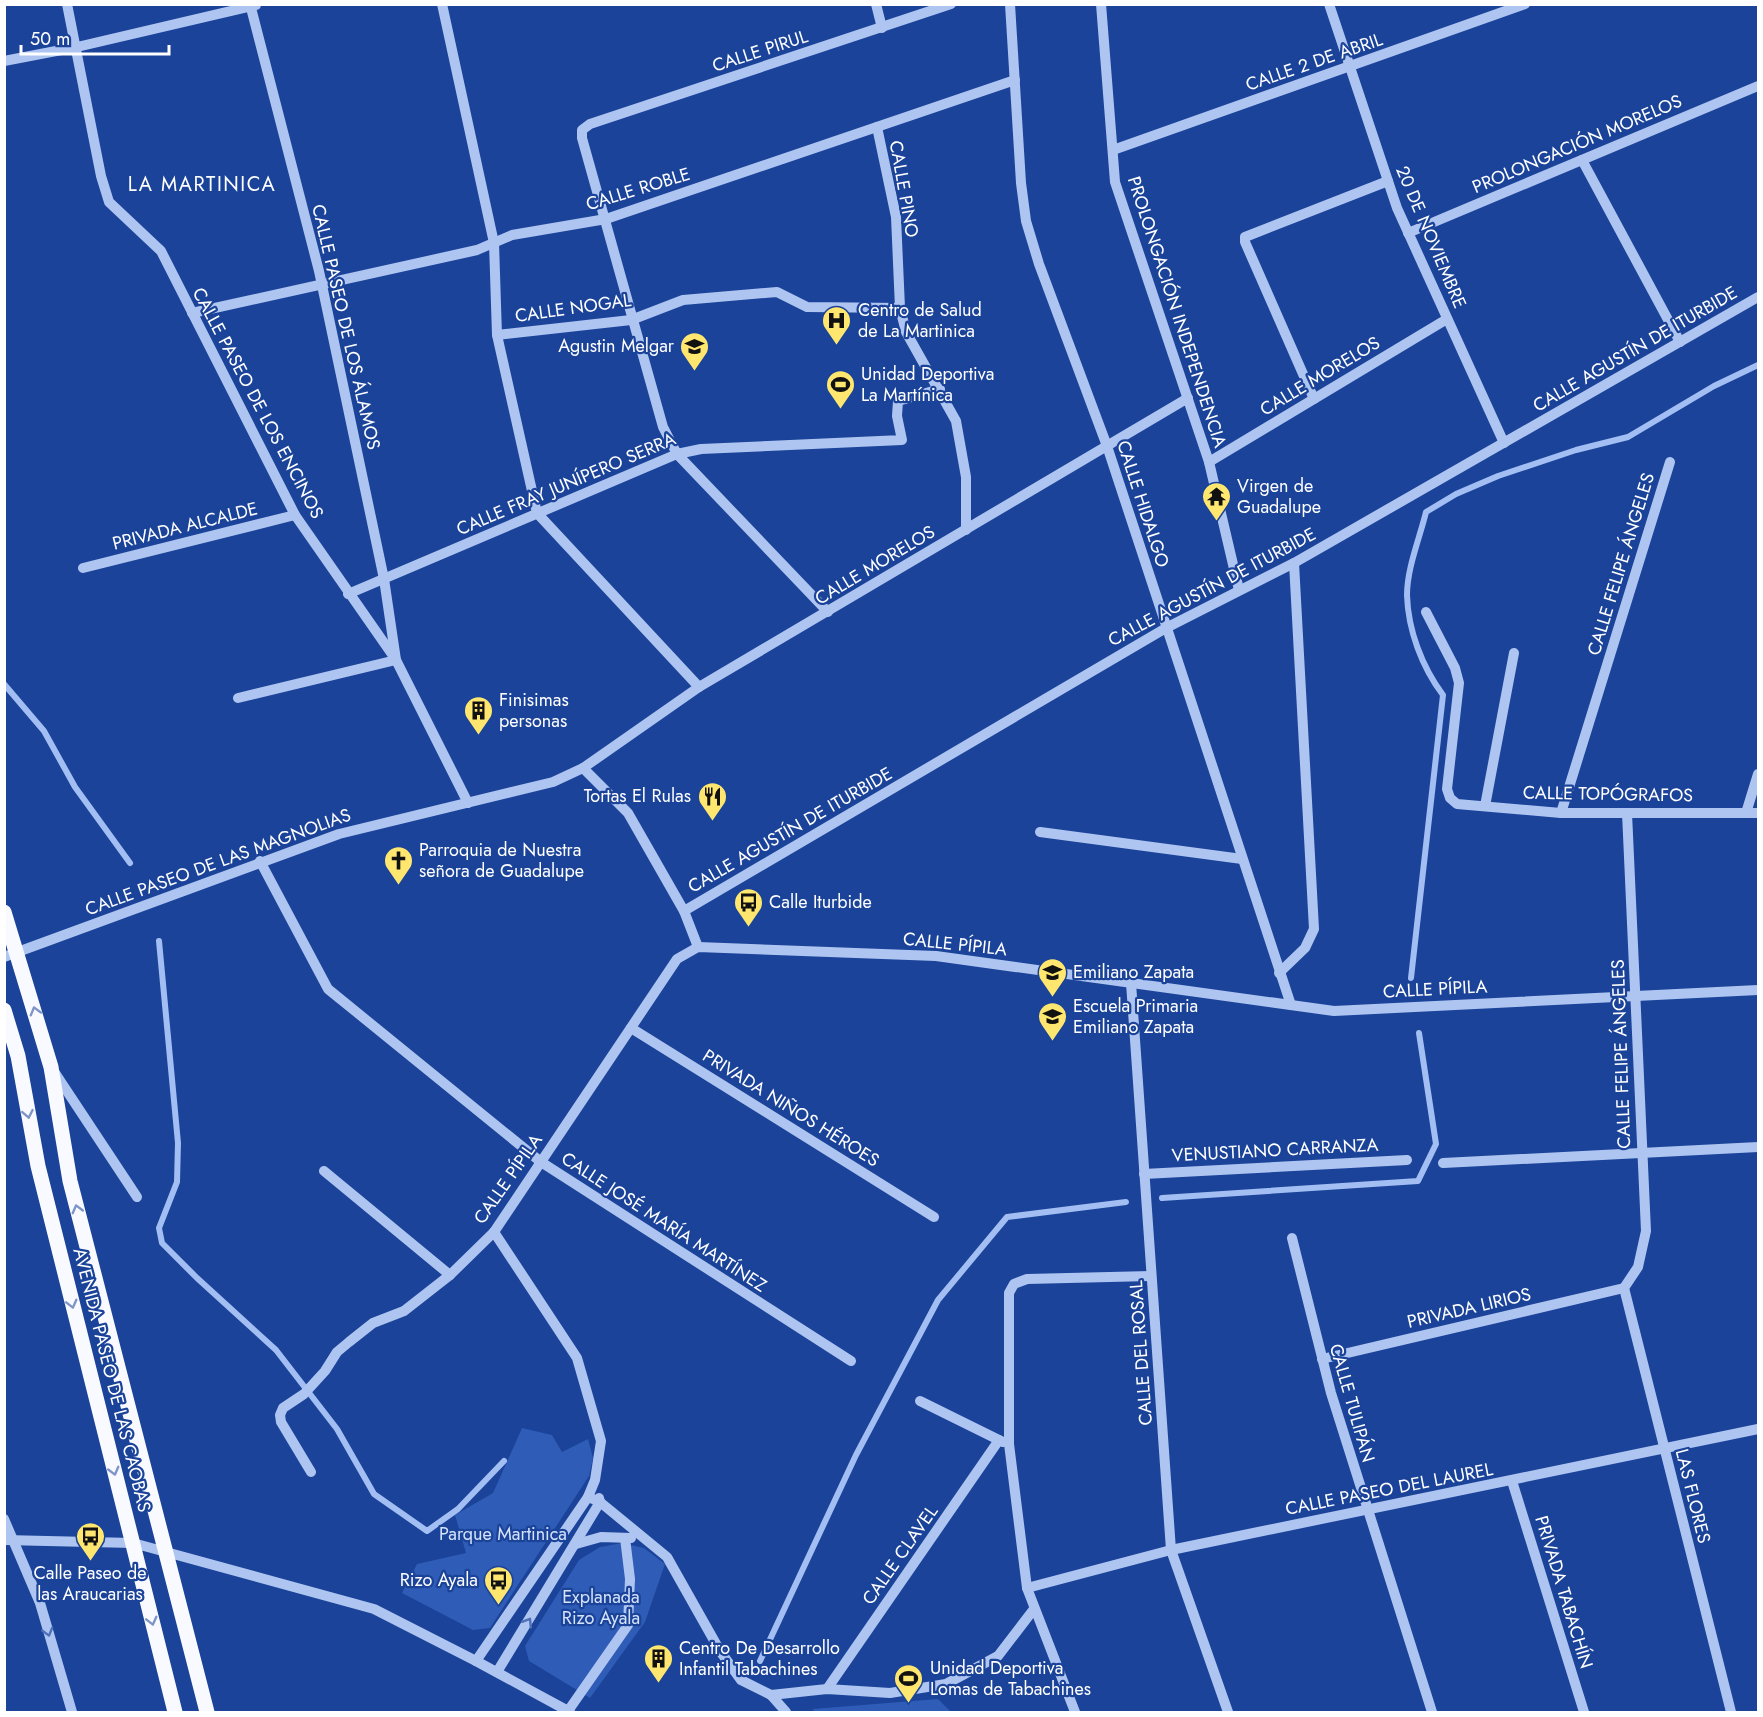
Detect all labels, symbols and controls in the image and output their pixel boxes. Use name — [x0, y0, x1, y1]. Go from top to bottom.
scale bar — [21, 18, 170, 56]
street label: CALLE PIRUL — [709, 23, 811, 79]
text: 50 m — [30, 26, 70, 52]
street label: CALLE 2 DE ABRIL — [1242, 26, 1386, 98]
street label: PROLONGACIÓN MORELOS — [1468, 88, 1686, 200]
street label: CALLE PINO — [883, 139, 925, 239]
street label: CALLE ROBLE — [583, 161, 693, 217]
street label: 20 DE NOVIEMBRE — [1389, 162, 1473, 312]
district label: LA MARTINICA — [128, 170, 276, 199]
street label: PROLONGACIÓN INDEPENDENCIA — [1121, 173, 1233, 451]
street label: CALLE PASEO DE LOS ÁLAMOS — [305, 202, 387, 452]
street label: CALLE AGUSTÍN DE ITURBIDE — [1528, 280, 1742, 418]
street label: CALLE PASEO DE LOS ENCINOS — [186, 283, 330, 523]
street label: CALLE NOGAL — [513, 287, 633, 329]
place label: Centro de Salud de La Martinica — [858, 297, 982, 344]
hospital icon: Centro de Salud de La Martinica — [821, 304, 853, 346]
school or university icon: Agustin Melgar — [679, 330, 711, 372]
street label: CALLE MORELOS — [1255, 330, 1385, 422]
place label: Agustin Melgar — [558, 333, 675, 359]
place label: Unidad Deportiva La Martínica — [861, 361, 994, 408]
sports icon: Unidad Deportiva La Martínica — [824, 368, 856, 410]
street label: CALLE FRAY JUNÍPERO SERRA — [452, 426, 680, 542]
street label: CALLE HIDALGO — [1110, 437, 1176, 571]
street label: CALLE FELIPE ÁNGELES — [1581, 469, 1661, 658]
place label: Virgen de Guadalupe — [1237, 473, 1321, 520]
temple icon: Virgen de Guadalupe — [1200, 480, 1232, 522]
street label: PRIVADA ALCALDE — [110, 495, 260, 557]
street label: CALLE MORELOS — [810, 519, 940, 611]
street label: CALLE AGUSTÍN DE ITURBIDE — [1103, 521, 1321, 653]
place label: Finisimas personas — [499, 687, 569, 734]
building icon: Finisimas personas — [462, 694, 494, 736]
street label: CALLE AGUSTÍN DE ITURBIDE — [683, 761, 897, 899]
restaurant icon: Tortas El Rulas — [696, 780, 728, 822]
street label: CALLE TOPÓGRAFOS — [1523, 780, 1693, 808]
place label: Tortas El Rulas — [584, 783, 691, 809]
street label: CALLE PASEO DE LAS MAGNOLIAS — [82, 802, 355, 922]
place label: Parroquia de Nuestra señora de Guadalupe — [419, 837, 584, 884]
church icon: Parroquia de Nuestra señora de Guadalupe — [382, 844, 414, 886]
bus stop icon: Calle Iturbide — [732, 886, 764, 928]
place label: Calle Iturbide — [769, 889, 872, 915]
street label: CALLE PÍPILA — [902, 926, 1008, 962]
school or university icon: Emiliano Zapata — [1036, 956, 1068, 998]
place label: Emiliano Zapata — [1073, 959, 1194, 985]
street label: CALLE FELIPE ÁNGELES — [1605, 959, 1637, 1149]
street label: CALLE PÍPILA — [1382, 973, 1488, 1005]
place label: Escuela Primaria Emiliano Zapata — [1073, 993, 1198, 1040]
school or university icon: Escuela Primaria Emiliano Zapata — [1036, 1000, 1068, 1042]
one-way arrow — [30, 1006, 42, 1017]
street label: PRIVADA NIÑOS HÉROES — [698, 1043, 884, 1173]
one-way arrow — [21, 1108, 34, 1118]
street label: CALLE PÍPILA — [467, 1129, 549, 1229]
street label: VENUSTIANO CARRANZA — [1171, 1132, 1379, 1168]
street label: CALLE JOSÉ MARÍA MARTÍNEZ — [556, 1146, 772, 1298]
one-way arrow — [72, 1204, 84, 1215]
street label: AVENIDA PASEO DE LAS CAOBAS — [67, 1245, 157, 1515]
street label: CALLE DEL ROSAL — [1123, 1280, 1159, 1426]
street label: PRIVADA LIRIOS — [1405, 1281, 1534, 1335]
one-way arrow — [65, 1298, 78, 1308]
street label: CALLE TULIPÁN — [1323, 1341, 1381, 1465]
street label: LAS FLORES — [1669, 1446, 1717, 1546]
street label: CALLE PASEO DEL LAUREL — [1283, 1456, 1495, 1522]
one-way arrow — [107, 1466, 120, 1476]
street label: CALLE CLAVEL — [856, 1500, 944, 1610]
street label: PRIVADA TABACHÍN — [1528, 1512, 1600, 1672]
bus stop icon: Calle Paseo de las Araucarias — [74, 1520, 106, 1562]
park label: Parque Martinica — [439, 1521, 567, 1547]
place label: Calle Paseo de las Araucarias — [33, 1560, 147, 1607]
bus stop icon: Rizo Ayala — [483, 1564, 515, 1606]
place label: Rizo Ayala — [400, 1567, 478, 1593]
park label: Explanada Rizo Ayala — [562, 1584, 640, 1631]
one-way arrow — [145, 1615, 158, 1625]
one-way arrow — [520, 1618, 531, 1629]
one-way arrow — [41, 1626, 53, 1637]
place label: Centro De Desarrollo Infantil Tabachines — [679, 1635, 840, 1682]
building icon: Centro De Desarrollo Infantil Tabachines — [642, 1642, 674, 1684]
place label: Unidad Deportiva Lomas de Tabachines — [930, 1655, 1091, 1702]
sports icon: Unidad Deportiva Lomas de Tabachines — [893, 1662, 925, 1704]

